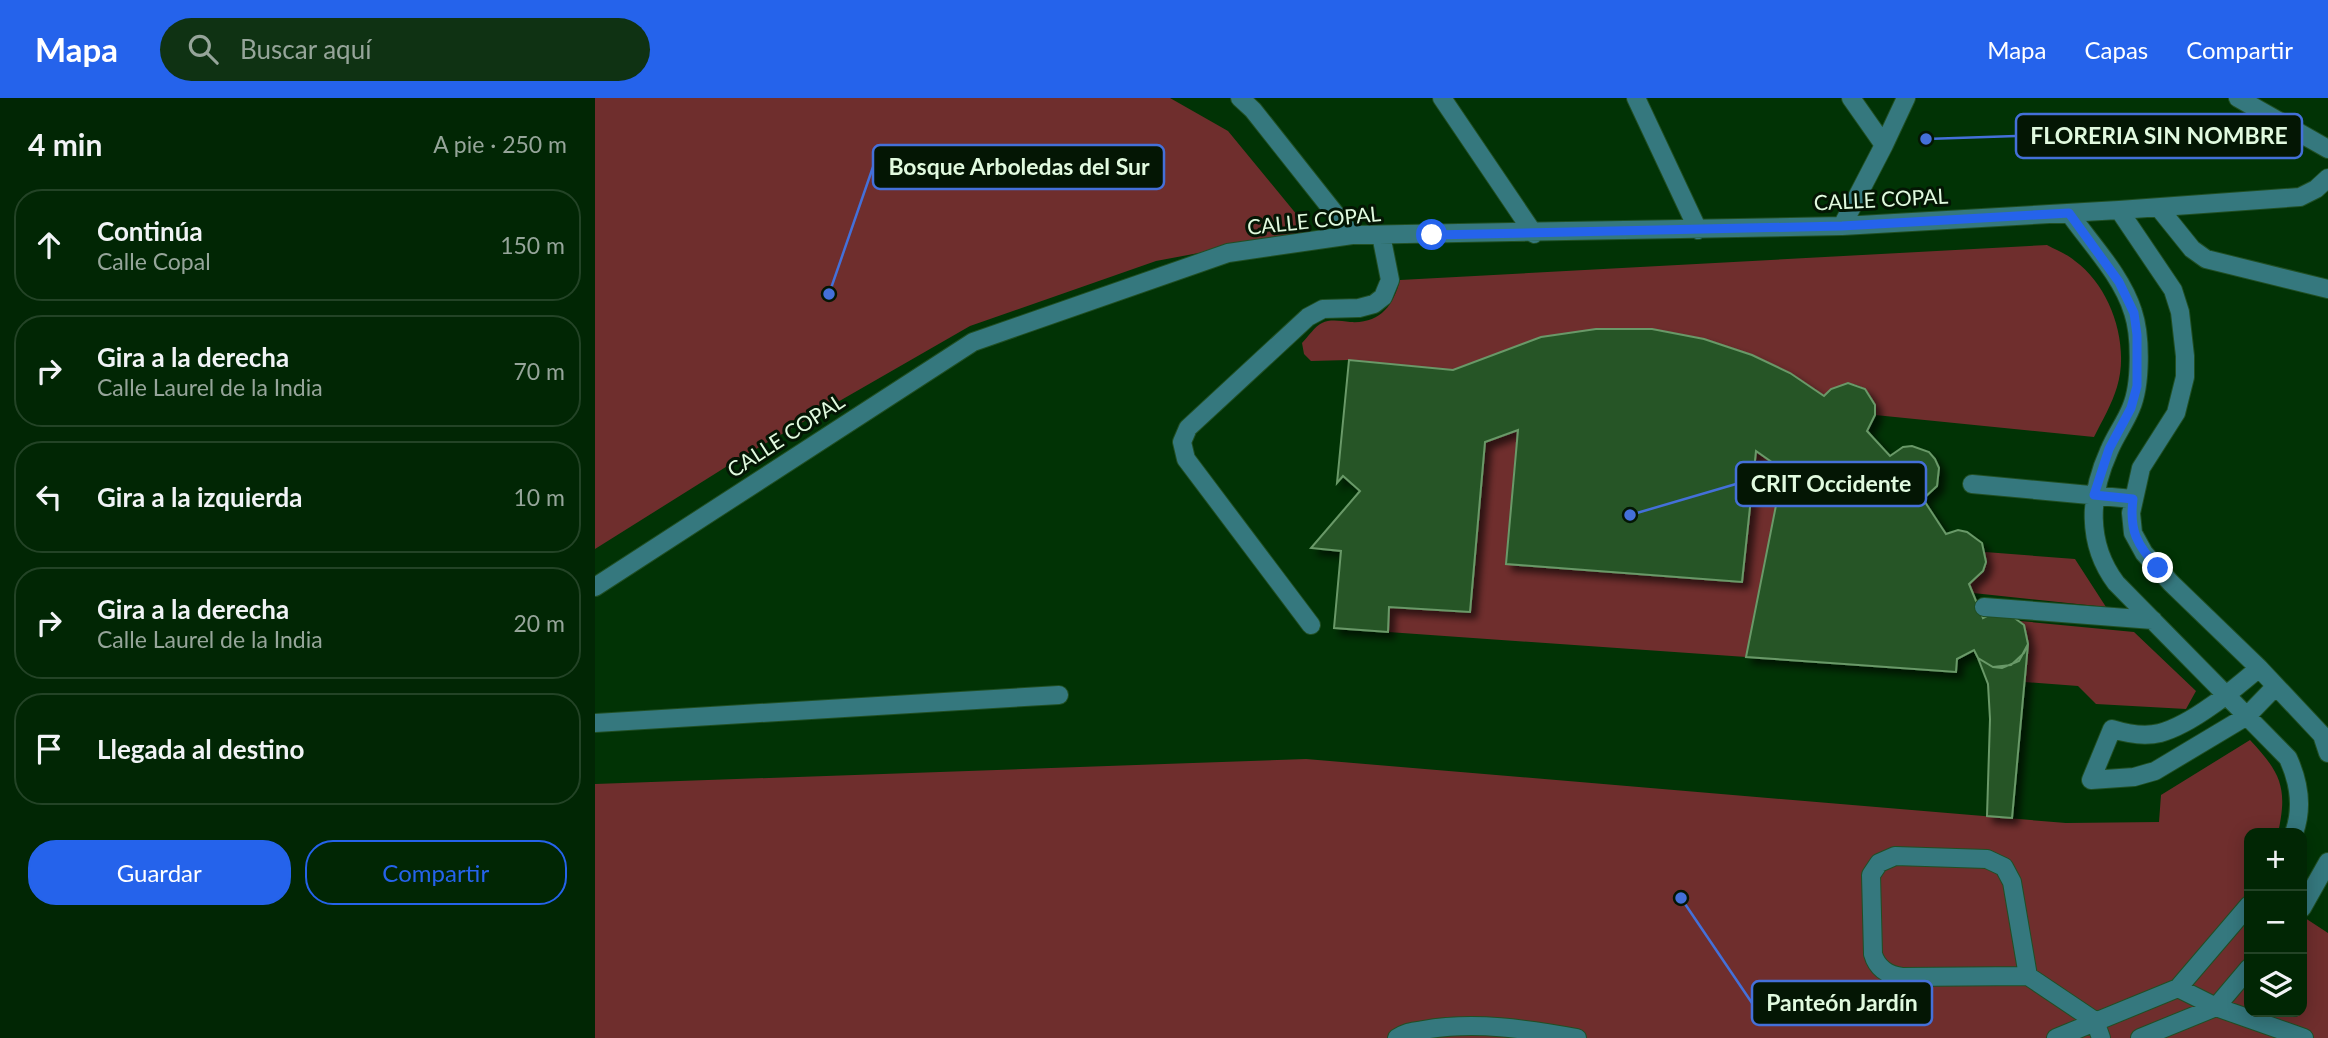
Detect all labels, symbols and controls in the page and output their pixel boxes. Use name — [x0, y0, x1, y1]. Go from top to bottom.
search box — [160, 18, 650, 81]
text: Mapa — [35, 29, 118, 69]
icon: search — [184, 30, 222, 68]
text: Buscar aquí — [240, 33, 371, 65]
text: Mapa — [1987, 35, 2046, 64]
text: Capas — [2084, 35, 2148, 64]
text: Compartir — [2186, 35, 2293, 64]
callout: FLORERIA SIN NOMBRE — [2016, 114, 2302, 158]
text: FLORERIA SIN NOMBRE — [2030, 121, 2288, 149]
text: 4 min — [28, 126, 102, 162]
text: A pie · 250 m — [433, 130, 567, 158]
callout: Bosque Arboledas del Sur — [873, 145, 1164, 189]
text: Bosque Arboledas del Sur — [888, 152, 1150, 180]
street label: CALLE COPAL — [1813, 182, 1949, 215]
street label: CALLE COPAL — [1246, 200, 1382, 239]
text: Continúa — [97, 215, 203, 247]
route start — [1416, 219, 1447, 250]
icon: ahead — [30, 226, 68, 264]
text: 150 m — [500, 231, 565, 259]
text: Calle Copal — [97, 247, 211, 275]
text: Gira a la derecha — [97, 341, 289, 373]
icon: right — [30, 352, 68, 390]
text: 70 m — [514, 357, 565, 385]
text: Calle Laurel de la India — [97, 373, 323, 401]
street label: CALLE COPAL — [722, 388, 849, 482]
callout: CRIT Occidente — [1736, 462, 1926, 506]
text: CRIT Occidente — [1751, 469, 1911, 497]
icon: left — [30, 478, 68, 516]
text: Gira a la izquierda — [97, 481, 303, 513]
text: 10 m — [514, 483, 565, 511]
route end — [2142, 552, 2173, 583]
text: Gira a la derecha — [97, 593, 289, 625]
icon: right — [30, 604, 68, 642]
text: 20 m — [514, 609, 565, 637]
text: Calle Laurel de la India — [97, 625, 323, 653]
icon: arrive — [30, 730, 68, 768]
text: Llegada al destino — [97, 733, 304, 765]
map controls — [2244, 828, 2307, 1017]
button: + — [2244, 828, 2307, 891]
button: Guardar — [28, 840, 291, 905]
button: Compartir — [305, 840, 567, 905]
button: − — [2244, 891, 2307, 954]
button: layers — [2244, 954, 2307, 1017]
callout: Panteón Jardín — [1752, 981, 1932, 1025]
text: Panteón Jardín — [1766, 988, 1918, 1016]

